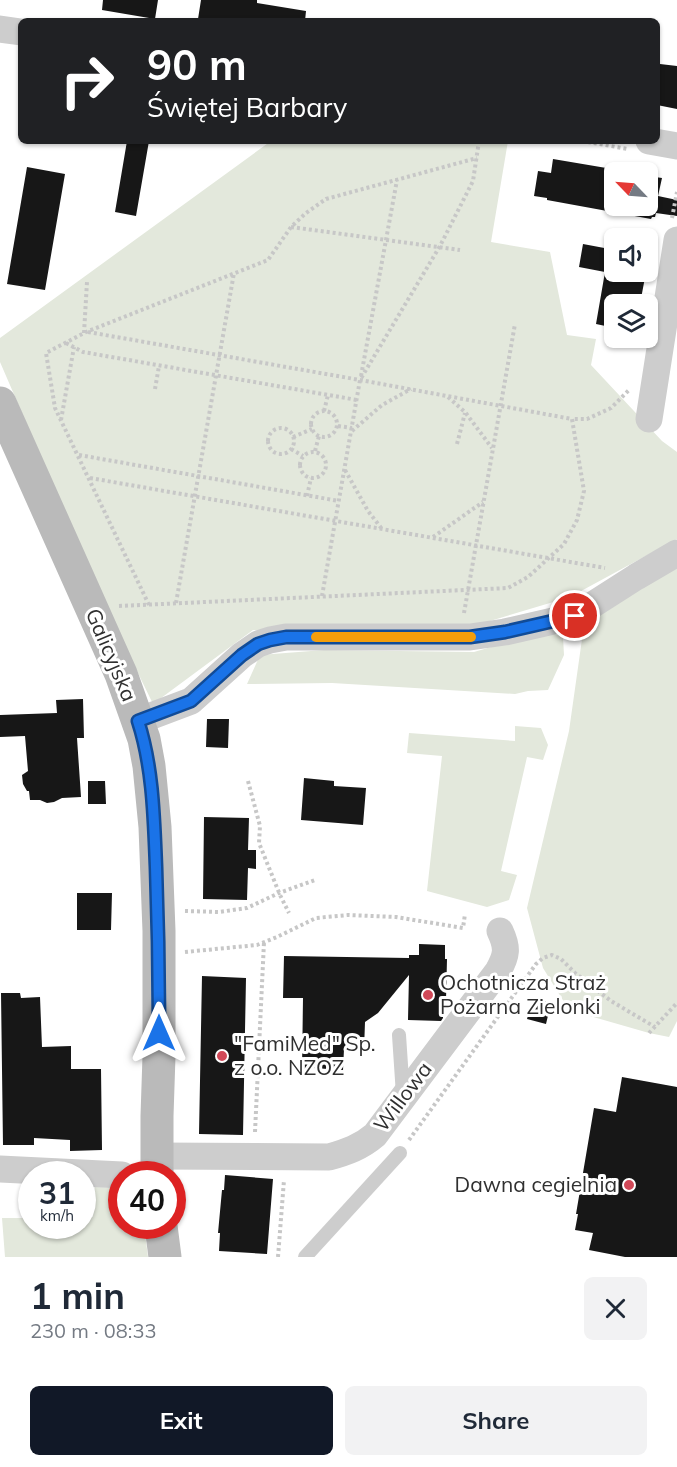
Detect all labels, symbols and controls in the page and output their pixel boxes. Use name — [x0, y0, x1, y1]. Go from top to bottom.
text: 90 m — [147, 38, 247, 91]
icon: right — [48, 42, 126, 120]
text: Świętej Barbary — [147, 90, 347, 124]
north arrow — [604, 162, 658, 216]
map controls — [604, 162, 658, 348]
button: sound — [604, 228, 658, 282]
button: layers — [604, 294, 658, 348]
pin — [549, 590, 600, 641]
icon: arrive — [558, 599, 591, 632]
street label: Galicyjska — [81, 604, 143, 705]
place label: Ochotnicza Straż Pożarna Zielonki — [440, 969, 606, 1019]
marker: Ochotnicza Straż Pożarna Zielonki — [421, 988, 435, 1002]
position arrow — [127, 1001, 191, 1065]
place label: "FamiMed" Sp. z o.o. NZOZ — [234, 1030, 375, 1080]
marker: "FamiMed" Sp. z o.o. NZOZ — [215, 1049, 229, 1063]
street label: Willowa — [367, 1056, 437, 1136]
speed limit sign: 40 — [108, 1161, 186, 1239]
place label: Dawna cegielnia — [455, 1171, 617, 1197]
text: 31 — [39, 1174, 75, 1212]
marker: Dawna cegielnia — [622, 1178, 636, 1192]
text: km/h — [40, 1206, 74, 1225]
text: 1 min — [30, 1273, 125, 1318]
button: close — [584, 1277, 647, 1340]
text: 230 m · 08:33 — [30, 1318, 156, 1343]
button: Exit — [30, 1386, 333, 1455]
button: Share — [345, 1386, 647, 1455]

